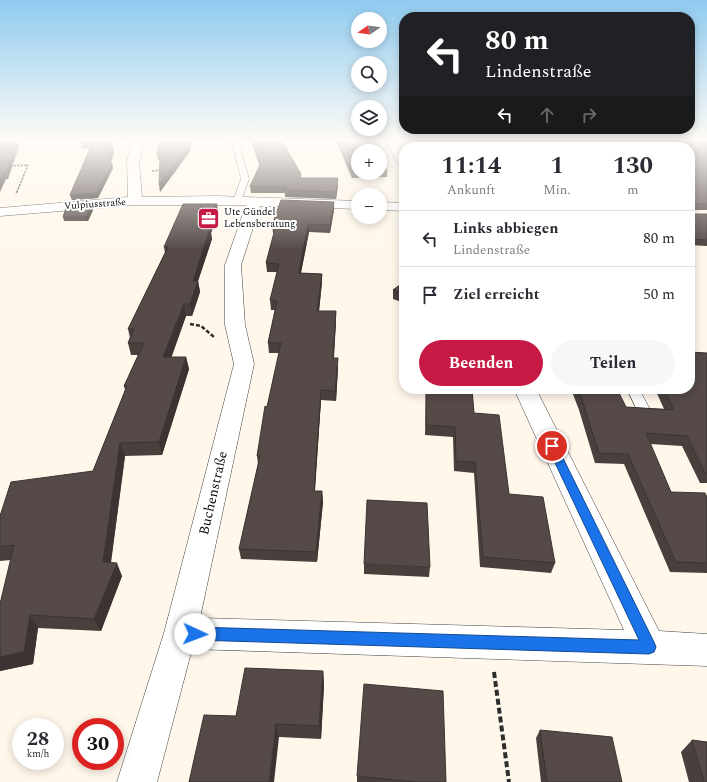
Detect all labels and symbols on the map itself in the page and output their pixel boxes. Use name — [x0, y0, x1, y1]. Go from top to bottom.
north arrow — [351, 12, 387, 48]
street label: Vulpiusstraße — [63, 194, 127, 214]
place label: Ute Gündel Lebensberatung — [224, 204, 296, 232]
office icon: Ute Gündel Lebensberatung — [195, 205, 221, 231]
pin — [535, 429, 569, 463]
street label: Buchenstraße — [193, 449, 233, 537]
position arrow — [174, 613, 216, 655]
speed limit sign: 30 — [72, 718, 124, 770]

